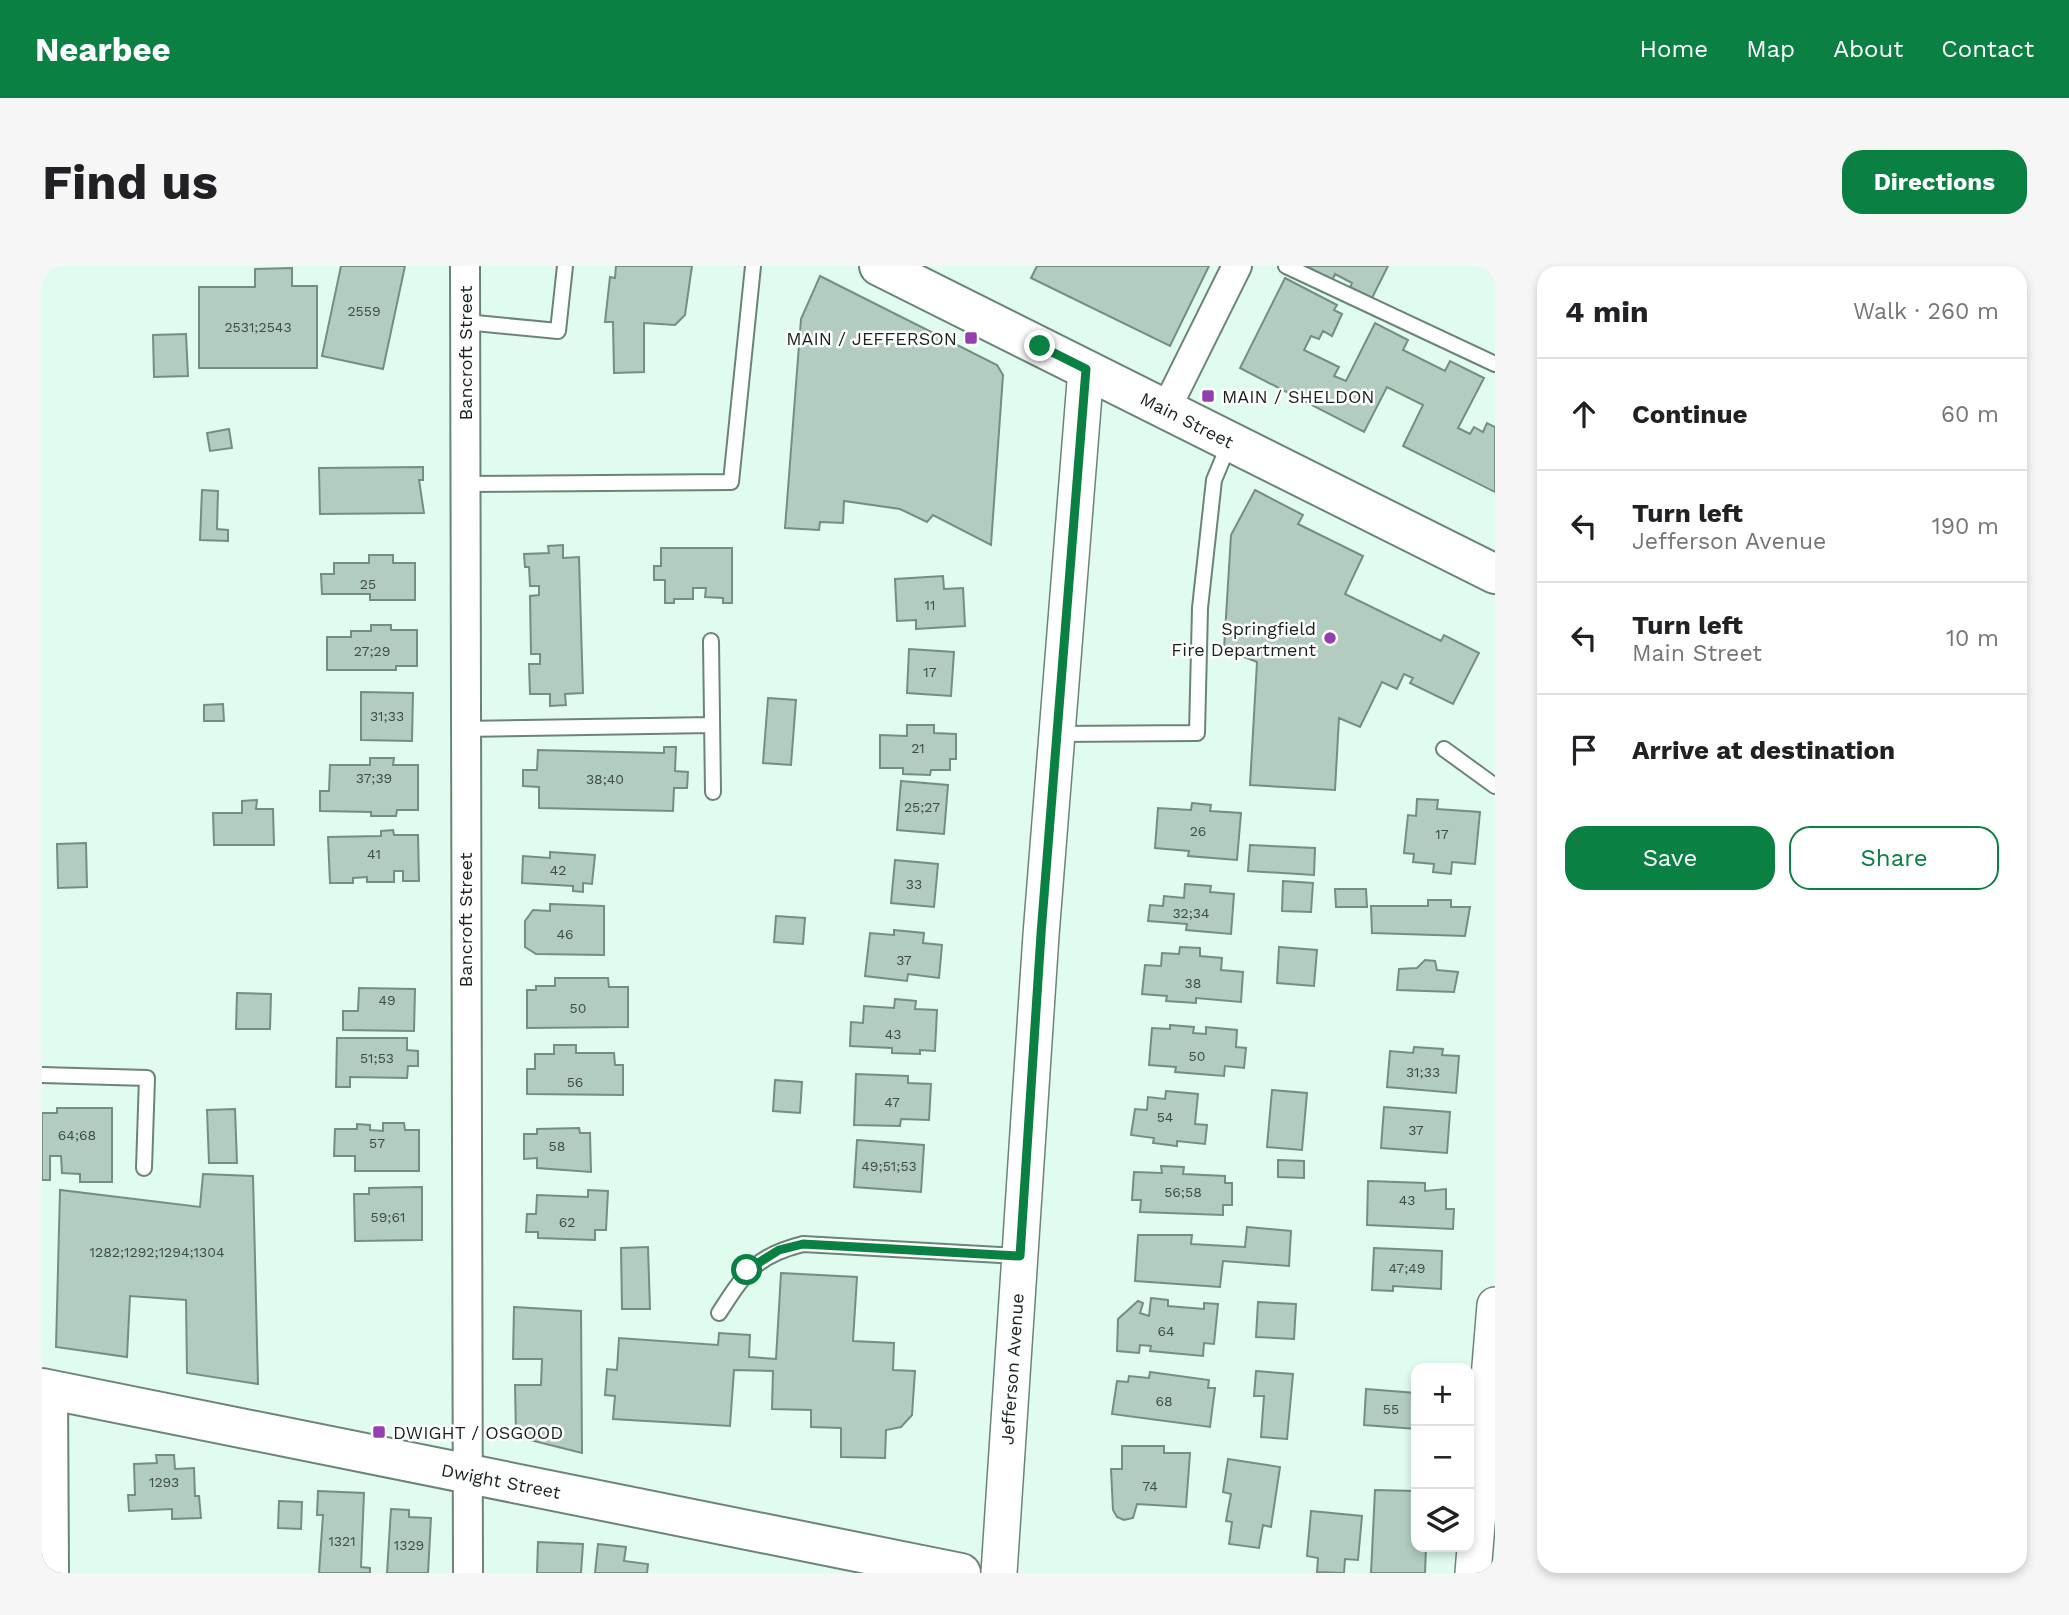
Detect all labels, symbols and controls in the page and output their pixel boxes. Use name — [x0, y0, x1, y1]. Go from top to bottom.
text: Nearbee — [35, 30, 171, 69]
text: Home — [1640, 35, 1708, 63]
text: Map — [1746, 35, 1795, 63]
text: About — [1833, 35, 1903, 63]
text: Contact — [1941, 35, 2034, 63]
button: Directions — [1842, 150, 2027, 214]
text: Find us — [42, 153, 218, 211]
street label: Bancroft Street — [455, 285, 476, 420]
text: 4 min — [1565, 294, 1649, 329]
text: Walk · 260 m — [1853, 298, 1999, 325]
house number: 2559 — [347, 303, 381, 319]
house number: 2531;2543 — [224, 319, 292, 335]
place label: MAIN / JEFFERSON — [786, 328, 957, 349]
marker: MAIN / JEFFERSON — [963, 330, 979, 346]
route end — [1024, 330, 1055, 361]
place label: MAIN / SHELDON — [1222, 386, 1375, 407]
street label: Main Street — [1137, 388, 1237, 453]
marker: MAIN / SHELDON — [1200, 388, 1216, 404]
icon: ahead — [1565, 395, 1603, 433]
text: Continue — [1632, 399, 1748, 429]
text: 60 m — [1941, 401, 1999, 428]
text: Turn left — [1632, 498, 1743, 528]
icon: left — [1565, 507, 1603, 545]
text: 190 m — [1932, 513, 1999, 540]
text: Jefferson Avenue — [1632, 528, 1826, 555]
house number: 25 — [360, 576, 376, 592]
house number: 11 — [925, 597, 935, 613]
text: Turn left — [1632, 610, 1743, 640]
place label: Springfield Fire Department — [1171, 618, 1316, 660]
icon: left — [1565, 619, 1603, 657]
text: 10 m — [1946, 625, 1999, 652]
marker: Springfield Fire Department — [1322, 630, 1338, 646]
text: Main Street — [1632, 640, 1762, 667]
house number: 27;29 — [354, 643, 390, 659]
house number: 17 — [923, 664, 937, 680]
house number: 31;33 — [370, 708, 404, 724]
icon: arrive — [1565, 731, 1603, 769]
text: Arrive at destination — [1632, 735, 1895, 765]
house number: 21 — [911, 740, 925, 756]
house number: 37;39 — [356, 770, 392, 786]
house number: 38;40 — [586, 771, 624, 787]
house number: 25;27 — [904, 799, 940, 815]
house number: 26 — [1190, 823, 1206, 839]
house number: 17 — [1435, 826, 1449, 842]
button: Save — [1565, 826, 1775, 890]
button: Share — [1789, 826, 1999, 890]
house number: 41 — [367, 846, 381, 862]
street label: Bancroft Street — [455, 852, 476, 987]
house number: 42 — [550, 862, 566, 878]
house number: 33 — [906, 876, 922, 892]
house number: 32;34 — [1172, 905, 1210, 921]
house number: 46 — [556, 926, 574, 942]
house number: 37 — [896, 952, 912, 968]
house number: 38 — [1185, 975, 1201, 991]
house number: 49 — [378, 992, 396, 1008]
house number: 50 — [570, 1000, 586, 1016]
house number: 43 — [885, 1026, 901, 1042]
house number: 50 — [1189, 1048, 1205, 1064]
house number: 51;53 — [360, 1050, 394, 1066]
house number: 31;33 — [1406, 1064, 1440, 1080]
house number: 56 — [567, 1074, 583, 1090]
house number: 47 — [884, 1094, 900, 1110]
house number: 54 — [1157, 1109, 1173, 1125]
house number: 37 — [1408, 1122, 1424, 1138]
house number: 64;68 — [58, 1127, 96, 1143]
house number: 57 — [369, 1135, 385, 1151]
house number: 58 — [549, 1138, 565, 1154]
house number: 49;51;53 — [861, 1158, 917, 1174]
house number: 56;58 — [1164, 1184, 1202, 1200]
house number: 43 — [1399, 1192, 1415, 1208]
house number: 59;61 — [371, 1209, 405, 1225]
house number: 62 — [559, 1214, 575, 1230]
house number: 1282;1292;1294;1304 — [90, 1244, 224, 1260]
route start — [731, 1254, 762, 1285]
house number: 47;49 — [1388, 1260, 1426, 1276]
street label: Jefferson Avenue — [996, 1292, 1028, 1446]
house number: 64 — [1157, 1323, 1175, 1339]
map controls — [1411, 1363, 1474, 1552]
button: + — [1411, 1363, 1474, 1426]
house number: 68 — [1155, 1393, 1173, 1409]
house number: 55 — [1383, 1401, 1399, 1417]
place label: DWIGHT / OSGOOD — [393, 1422, 563, 1443]
marker: DWIGHT / OSGOOD — [371, 1424, 387, 1440]
button: − — [1411, 1426, 1474, 1489]
street label: Dwight Street — [440, 1459, 563, 1503]
house number: 1293 — [149, 1474, 179, 1490]
house number: 74 — [1142, 1478, 1158, 1494]
button: layers — [1411, 1489, 1474, 1552]
house number: 1321 — [328, 1533, 356, 1549]
house number: 1329 — [394, 1537, 424, 1553]

